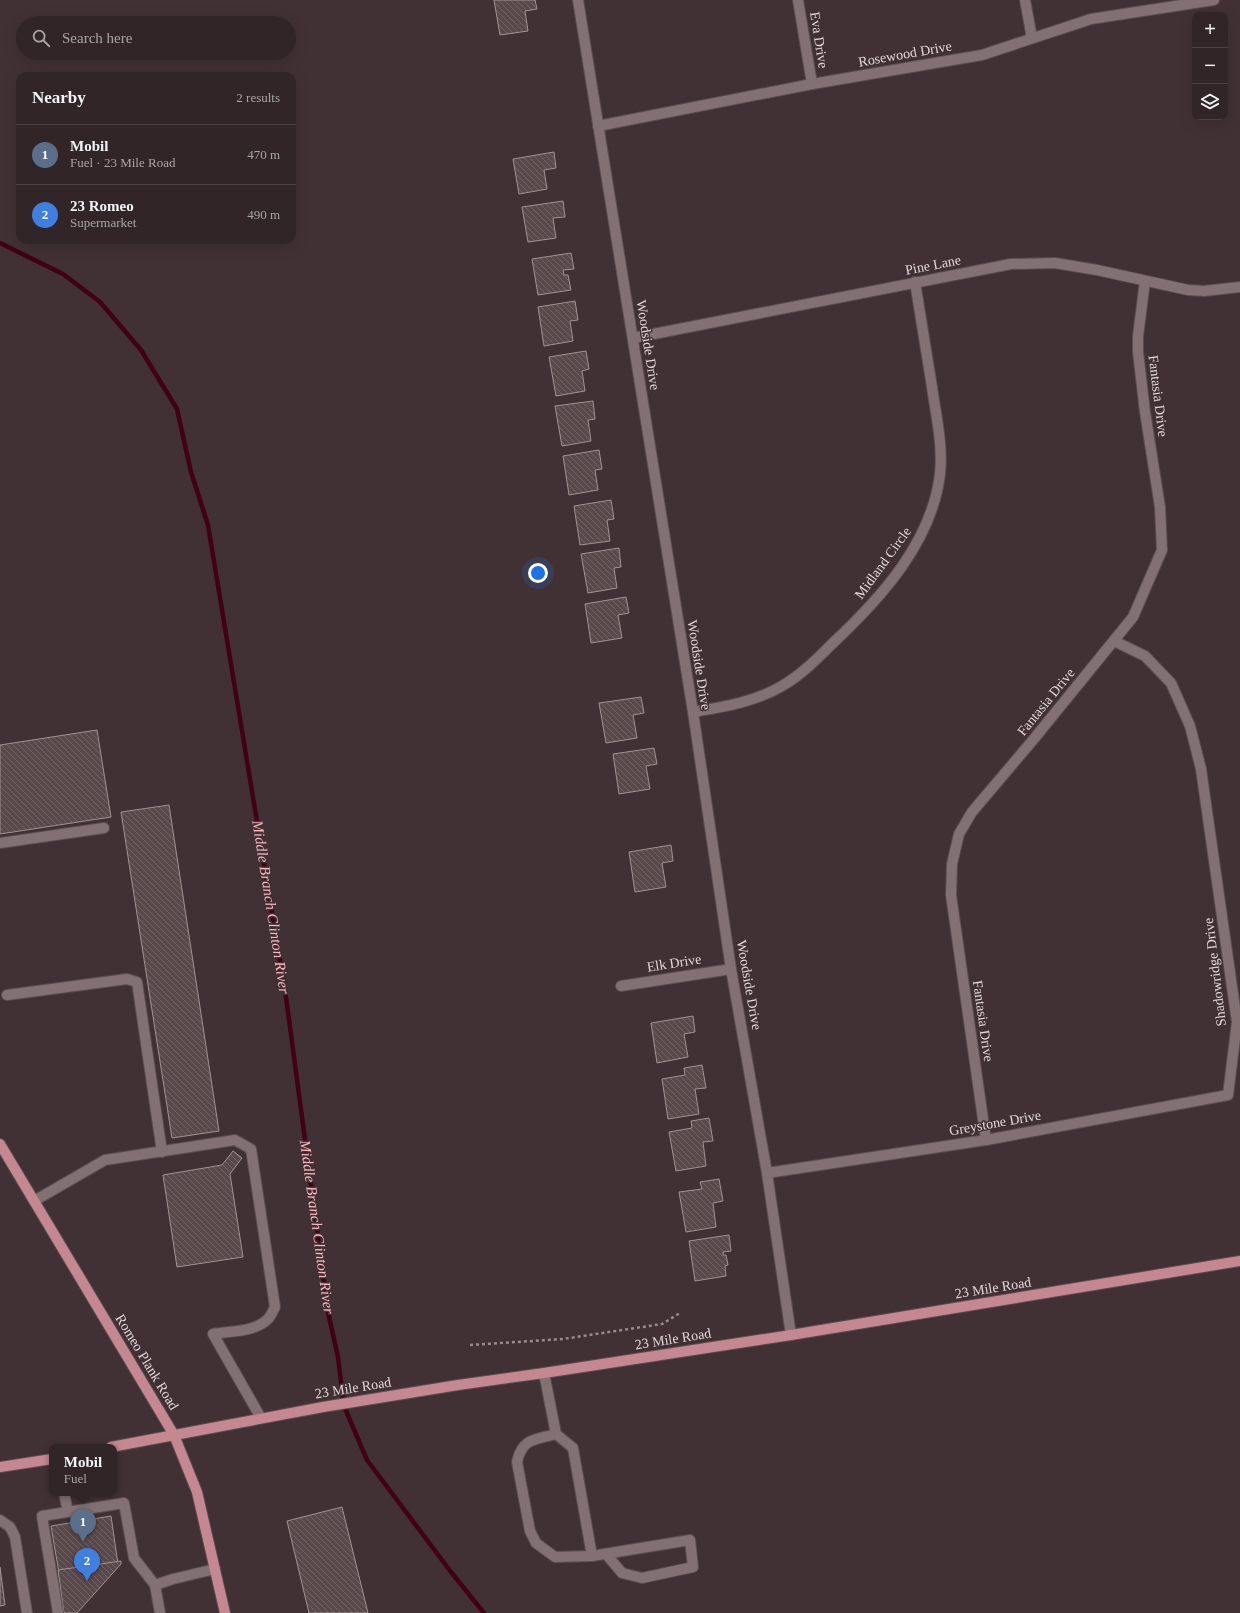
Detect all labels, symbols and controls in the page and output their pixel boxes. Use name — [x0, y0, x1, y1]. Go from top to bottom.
street label: Eva Drive — [807, 11, 831, 69]
map controls — [1192, 12, 1228, 120]
button: + — [1192, 12, 1228, 48]
search box — [16, 16, 296, 60]
icon: search — [30, 27, 52, 49]
text: Search here — [62, 30, 132, 46]
street label: Rosewood Drive — [857, 38, 953, 70]
button: − — [1192, 48, 1228, 84]
button: layers — [1192, 84, 1228, 120]
text: Nearby — [32, 88, 86, 107]
text: 2 results — [236, 90, 280, 105]
text: Mobil — [70, 138, 108, 154]
text: 1 — [42, 147, 48, 162]
text: 470 m — [247, 147, 280, 162]
text: Fuel · 23 Mile Road — [70, 155, 175, 170]
text: 23 Romeo — [70, 198, 134, 214]
text: 2 — [42, 207, 48, 222]
text: 490 m — [247, 207, 280, 222]
text: Supermarket — [70, 215, 136, 230]
street label: Pine Lane — [904, 252, 962, 278]
street label: Woodside Drive — [633, 299, 663, 391]
street label: Fantasia Drive — [1146, 354, 1170, 438]
street label: Midland Circle — [852, 524, 914, 602]
your location — [528, 563, 548, 583]
street label: Woodside Drive — [684, 619, 714, 711]
street label: Fantasia Drive — [1014, 665, 1078, 739]
water label: Middle Branch Clinton River — [249, 818, 293, 995]
street label: Shadowridge Drive — [1201, 917, 1229, 1027]
street label: Woodside Drive — [734, 939, 764, 1031]
street label: Elk Drive — [646, 951, 702, 975]
street label: Fantasia Drive — [970, 979, 996, 1063]
street label: Greystone Drive — [948, 1108, 1042, 1138]
water label: Middle Branch Clinton River — [297, 1138, 337, 1315]
street label: 23 Mile Road — [954, 1275, 1032, 1301]
street label: Romeo Plank Road — [113, 1311, 181, 1413]
street label: 23 Mile Road — [634, 1326, 712, 1352]
street label: 23 Mile Road — [314, 1375, 392, 1401]
popup — [49, 1444, 117, 1496]
text: Mobil — [64, 1454, 102, 1470]
text: Fuel — [64, 1471, 87, 1486]
pin: 1 — [70, 1509, 96, 1542]
pin: 2 — [74, 1548, 100, 1581]

